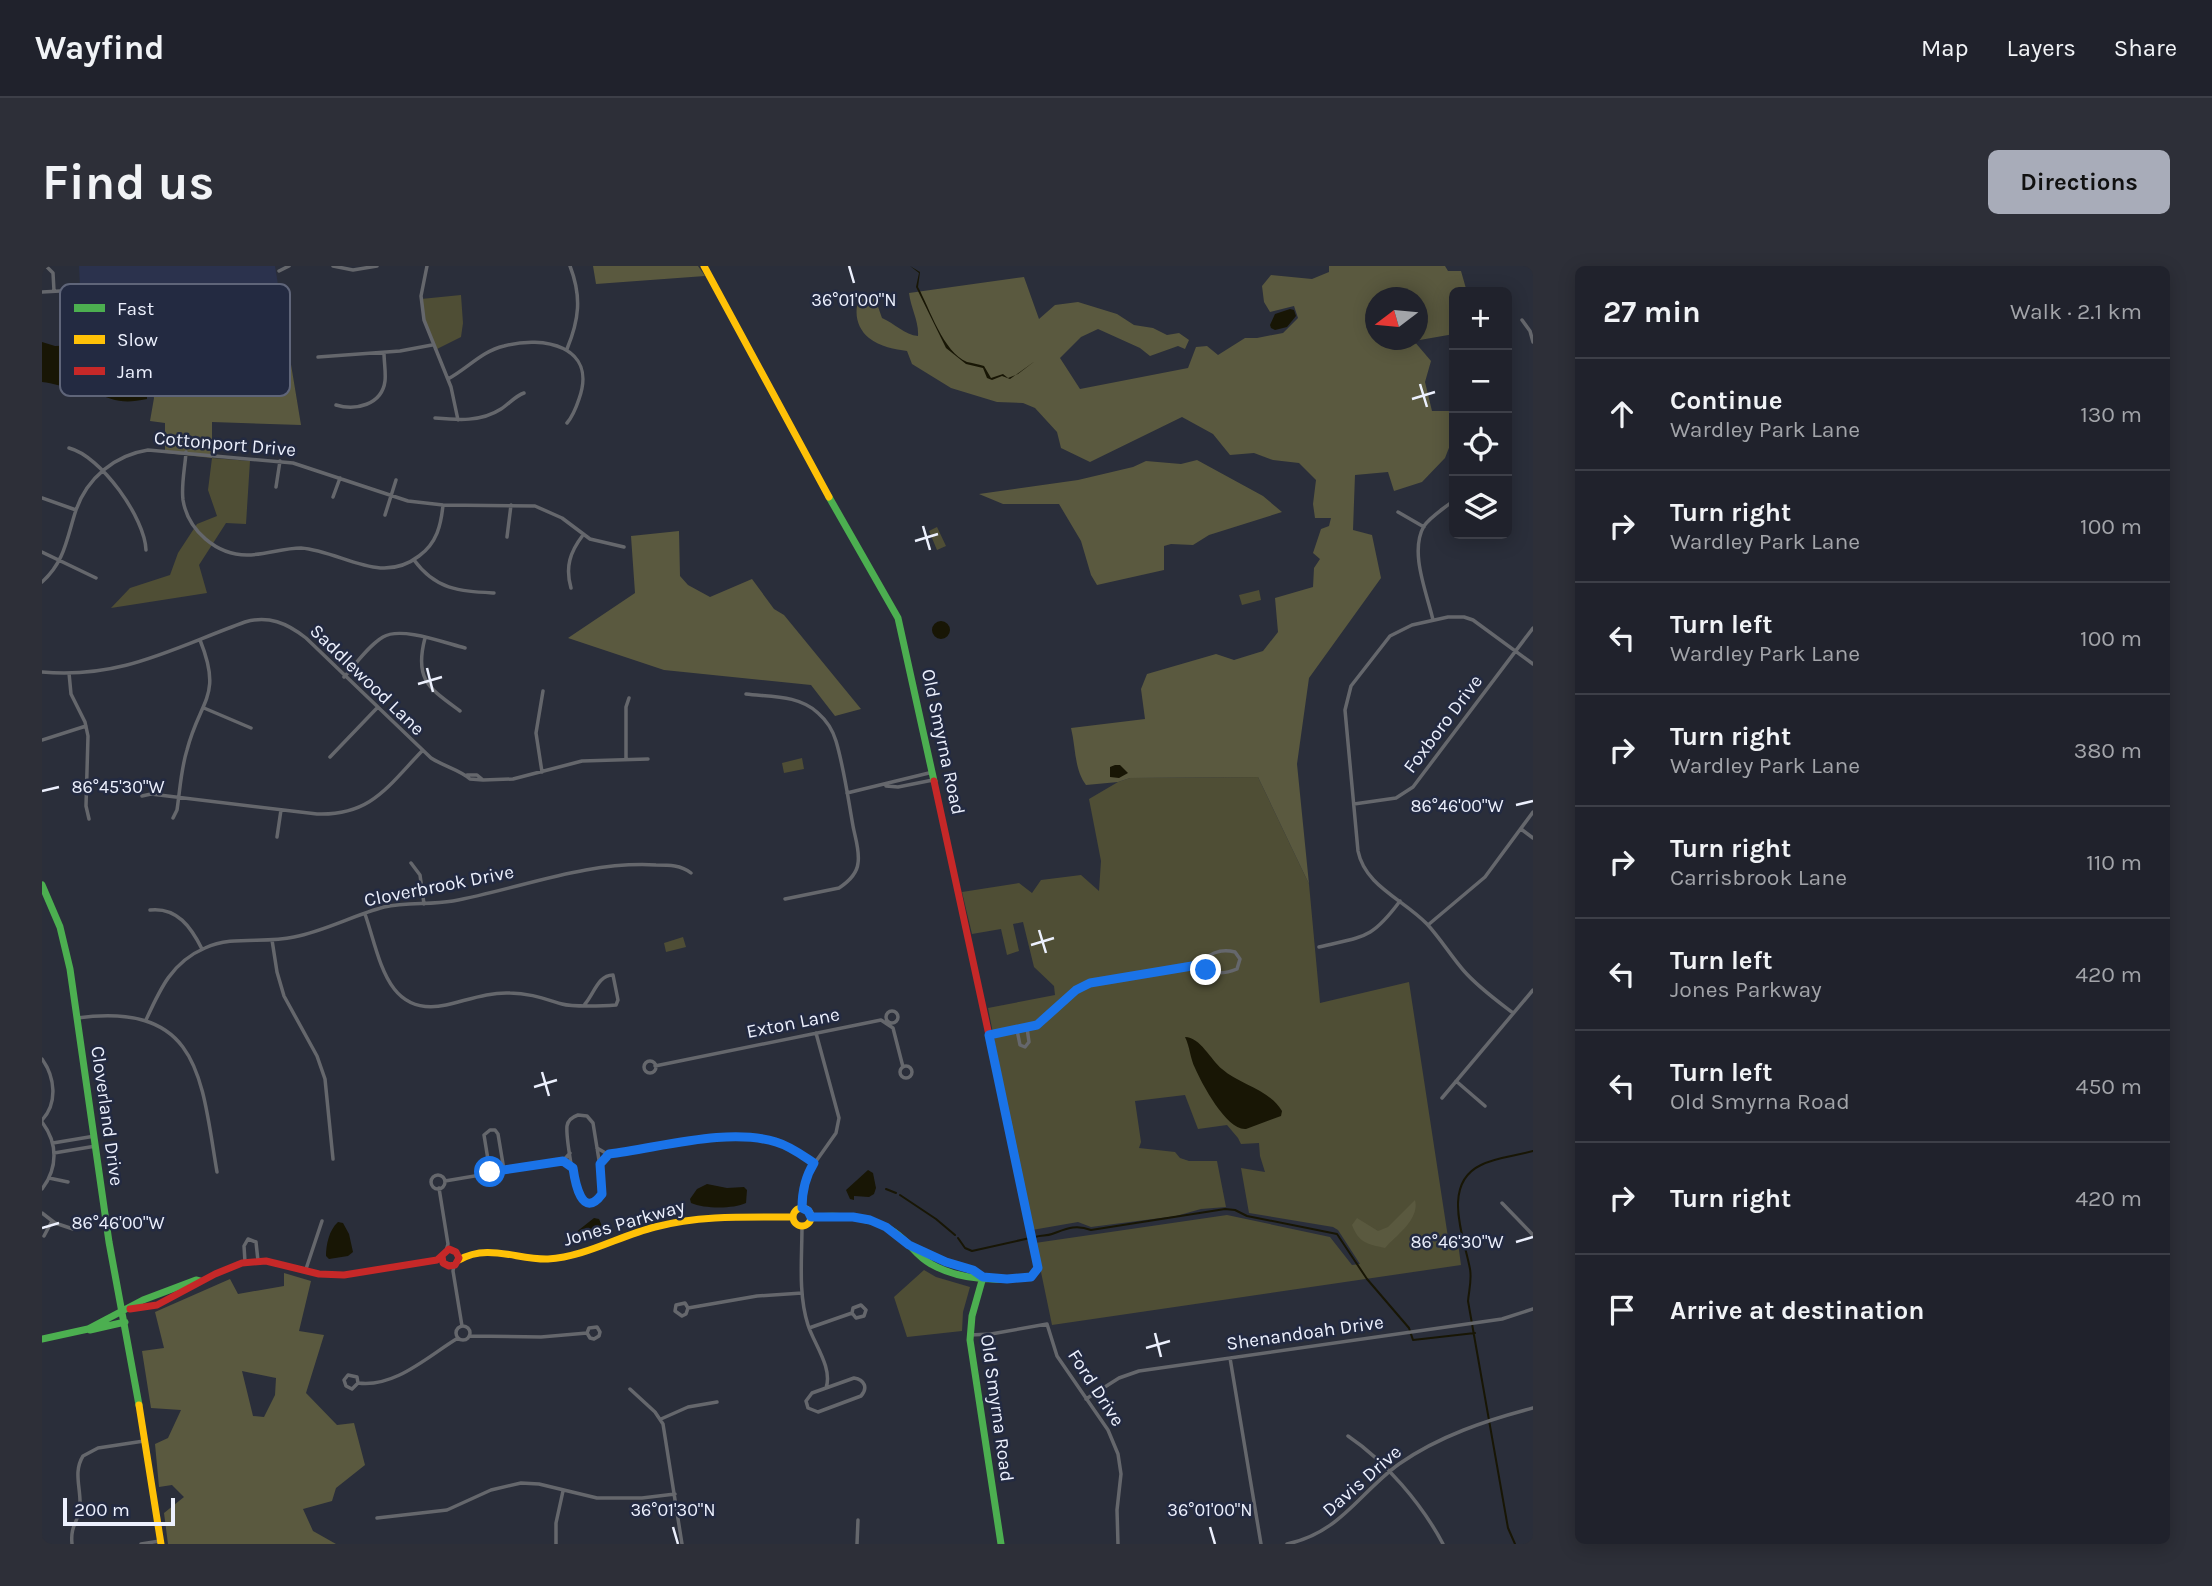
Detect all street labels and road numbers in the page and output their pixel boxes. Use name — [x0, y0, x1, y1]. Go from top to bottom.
street label: Cottonport Drive — [153, 427, 297, 461]
street label: Saddlewood Lane — [305, 620, 429, 740]
street label: Old Smyrna Road — [917, 667, 969, 817]
street label: Foxboro Drive — [1399, 671, 1487, 777]
street label: Cloverbrook Drive — [362, 861, 516, 911]
street label: Exton Lane — [745, 1003, 841, 1043]
street label: Cloverland Drive — [86, 1045, 128, 1187]
street label: Jones Parkway — [561, 1195, 687, 1251]
street label: Shenandoah Drive — [1225, 1311, 1385, 1355]
street label: Old Smyrna Road — [976, 1333, 1018, 1483]
street label: Ford Drive — [1063, 1346, 1129, 1430]
street label: Davis Drive — [1318, 1441, 1406, 1521]

